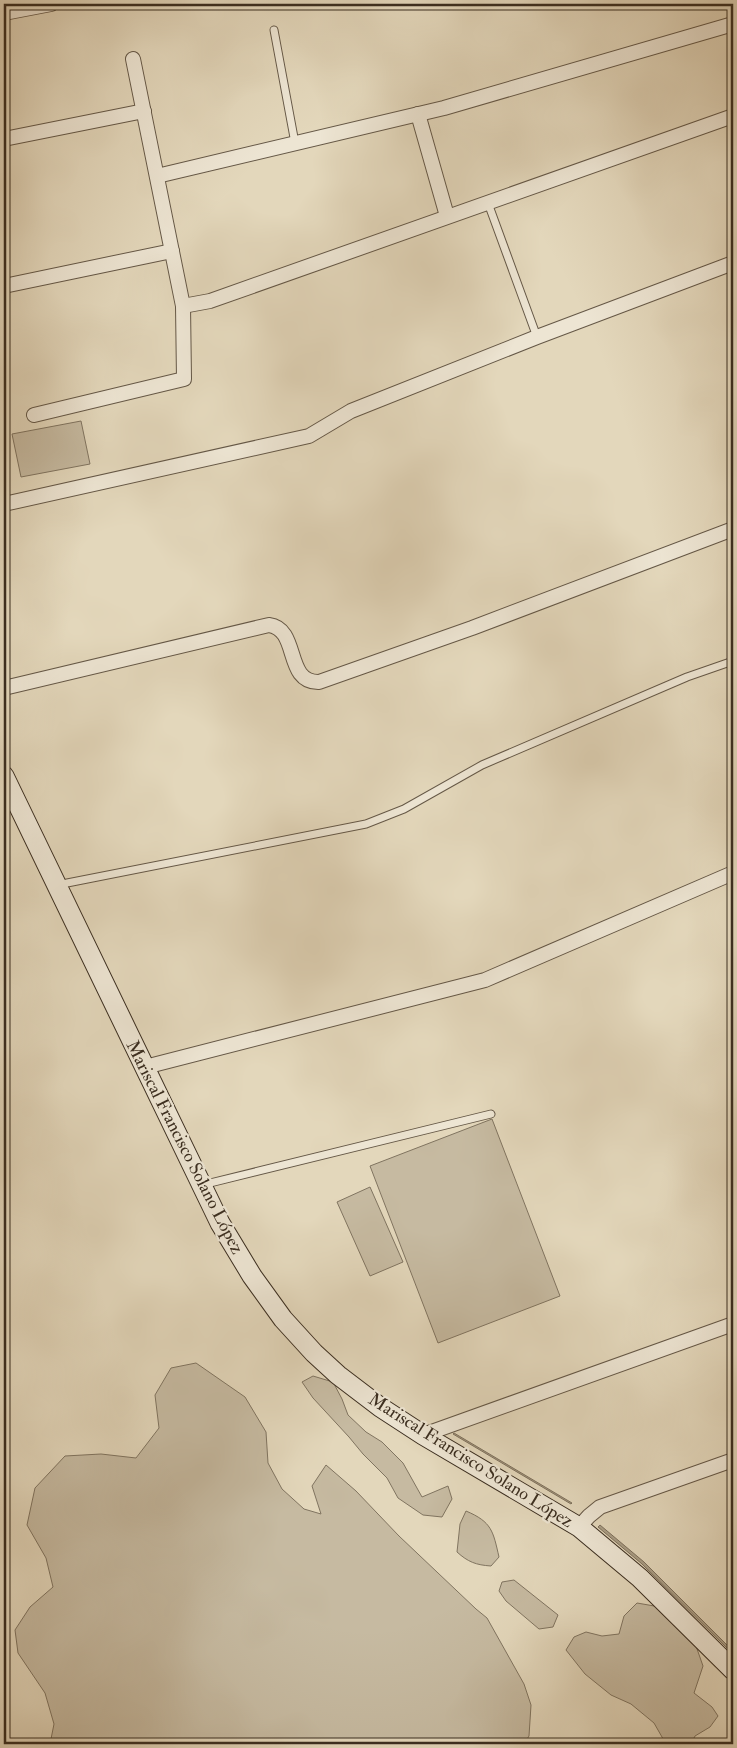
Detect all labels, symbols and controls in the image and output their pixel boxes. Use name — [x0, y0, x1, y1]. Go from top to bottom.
street label: Mariscal Francisco Solano López — [121, 1036, 249, 1258]
street label: Mariscal Francisco Solano López — [364, 1388, 578, 1533]

